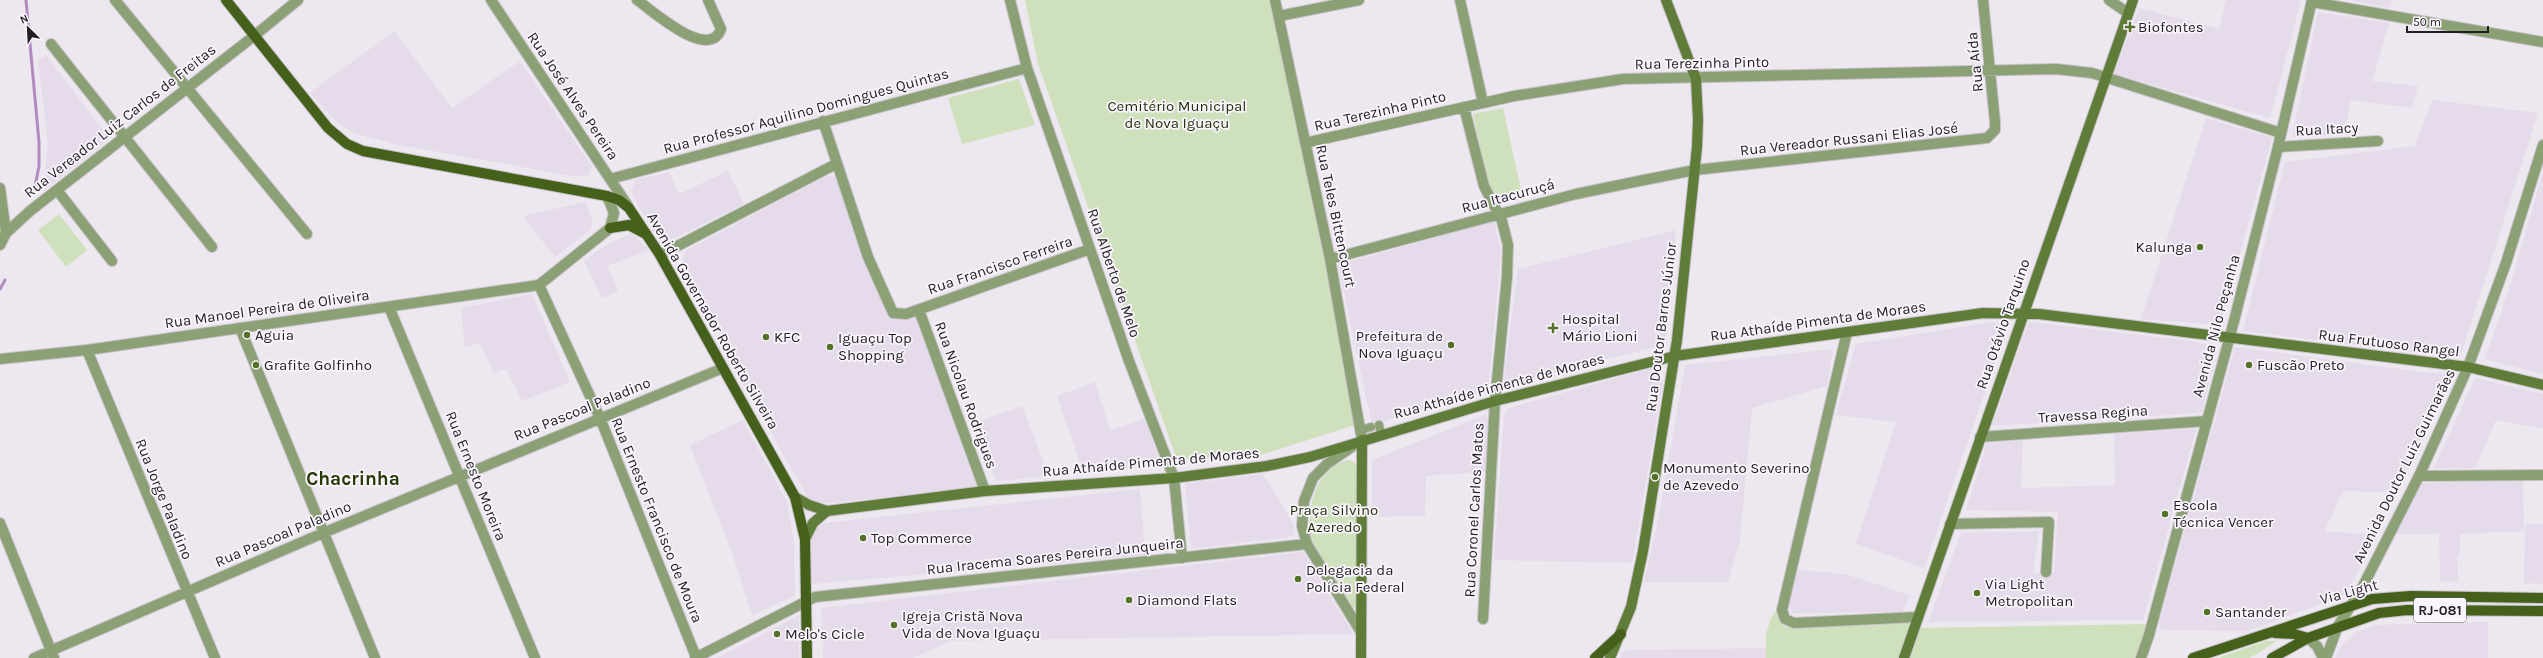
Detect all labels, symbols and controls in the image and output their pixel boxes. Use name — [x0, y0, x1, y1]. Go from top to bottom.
north arrow — [8, 8, 48, 48]
scale bar — [2407, 8, 2488, 34]
text: N — [18, 12, 30, 27]
text: 50 m — [2413, 15, 2441, 29]
place label: Biofontes — [2138, 18, 2204, 36]
marker: Biofontes — [2125, 22, 2135, 32]
street label: Rua José Alves Pereira — [524, 29, 622, 163]
street label: Rua Aída — [1963, 31, 1987, 93]
street label: Rua Vereador Luiz Carlos de Freitas — [20, 40, 220, 202]
street label: Rua Terezinha Pinto — [1635, 53, 1769, 73]
street label: Rua Professor Aquilino Domingues Quintas — [661, 64, 951, 158]
street label: Rua Terezinha Pinto — [1312, 87, 1448, 135]
park label: Cemitério Municipal de Nova Iguaçu — [1107, 97, 1247, 132]
street label: Rua Itacy — [2295, 118, 2359, 140]
street label: Rua Vereador Russani Elias José — [1739, 119, 1959, 159]
street label: Rua Teles Bittencourt — [1312, 143, 1360, 289]
street label: Rua Itacuruçá — [1460, 175, 1556, 217]
street label: Rua Alberto de Melo — [1083, 206, 1145, 340]
street label: Avenida Governador Roberto Silveira — [643, 209, 783, 433]
street label: Rua Francisco Ferreira — [925, 232, 1075, 298]
place label: Kalunga — [2136, 238, 2192, 256]
street label: Rua Doutor Barros Júnior — [1642, 241, 1680, 413]
marker: Kalunga — [2195, 242, 2205, 252]
street label: Avenida Nilo Peçanha — [2188, 253, 2244, 399]
street label: Rua Otávio Tarquino — [1972, 256, 2034, 392]
street label: Rua Manoel Pereira de Oliveira — [163, 286, 371, 332]
street label: Rua Athaíde Pimenta de Moraes — [1709, 297, 1927, 345]
place label: Hospital Mário Lioni — [1562, 310, 1638, 345]
street label: Rua Nicolau Rodrigues — [931, 319, 1001, 471]
marker: Hospital Mário Lioni — [1547, 322, 1559, 334]
street label: Rua Frutuoso Rangel — [2317, 325, 2461, 361]
place label: Aguia — [255, 326, 294, 344]
place label: Prefeitura de Nova Iguaçu — [1356, 327, 1443, 362]
place label: KFC — [774, 328, 800, 346]
place label: Iguaçu Top Shopping — [838, 329, 912, 364]
marker: Aguia — [242, 330, 252, 340]
marker: KFC — [761, 332, 771, 342]
marker: Prefeitura de Nova Iguaçu — [1446, 340, 1456, 350]
marker: Iguaçu Top Shopping — [825, 342, 835, 352]
street label: Rua Athaíde Pimenta de Moraes — [1392, 349, 1606, 423]
place label: Grafite Golfinho — [264, 356, 372, 374]
place label: Fuscão Preto — [2257, 356, 2345, 374]
marker: Grafite Golfinho — [251, 360, 261, 370]
marker: Fuscão Preto — [2244, 360, 2254, 370]
street label: Avenida Doutor Luiz Guimarães — [2349, 366, 2459, 566]
street label: Rua Pascoal Paladino — [511, 373, 653, 445]
street label: Travessa Regina — [2037, 401, 2149, 427]
street label: Rua Ernesto Moreira — [442, 409, 510, 543]
street label: Rua Ernesto Francisco de Moura — [607, 415, 707, 625]
street label: Rua Coronel Carlos Matos — [1460, 422, 1488, 598]
street label: Rua Jorge Paladino — [132, 436, 196, 562]
street label: Rua Athaíde Pimenta de Moraes — [1042, 444, 1260, 480]
place label: Monumento Severino de Azevedo — [1663, 459, 1809, 494]
district label: Chacrinha — [306, 468, 400, 490]
marker: Monumento Severino de Azevedo — [1650, 472, 1660, 482]
place label: Escola Técnica Vencer — [2173, 496, 2274, 531]
street label: Rua Pascoal Paladino — [212, 497, 354, 571]
park label: Praça Silvino Azeredo — [1290, 501, 1378, 536]
marker: Escola Técnica Vencer — [2160, 509, 2170, 519]
place label: Top Commerce — [871, 529, 972, 547]
marker: Top Commerce — [858, 533, 868, 543]
street label: Rua Iracema Soares Pereira Junqueira — [926, 534, 1184, 578]
place label: Delegacia da Polícia Federal — [1306, 561, 1405, 596]
marker: Delegacia da Polícia Federal — [1293, 574, 1303, 584]
place label: Via Light Metropolitan — [1985, 575, 2073, 610]
street label: Via Light — [2318, 576, 2380, 608]
marker: Via Light Metropolitan — [1972, 588, 1982, 598]
place label: Diamond Flats — [1137, 591, 1237, 609]
marker: Diamond Flats — [1124, 595, 1134, 605]
road number: RJ-081 — [2414, 598, 2466, 622]
place label: Santander — [2215, 603, 2287, 621]
place label: Igreja Cristã Nova Vida de Nova Iguaçu — [902, 607, 1040, 642]
marker: Santander — [2202, 607, 2212, 617]
marker: Igreja Cristã Nova Vida de Nova Iguaçu — [889, 620, 899, 630]
place label: Melo's Cicle — [785, 625, 865, 643]
marker: Melo's Cicle — [772, 629, 782, 639]

